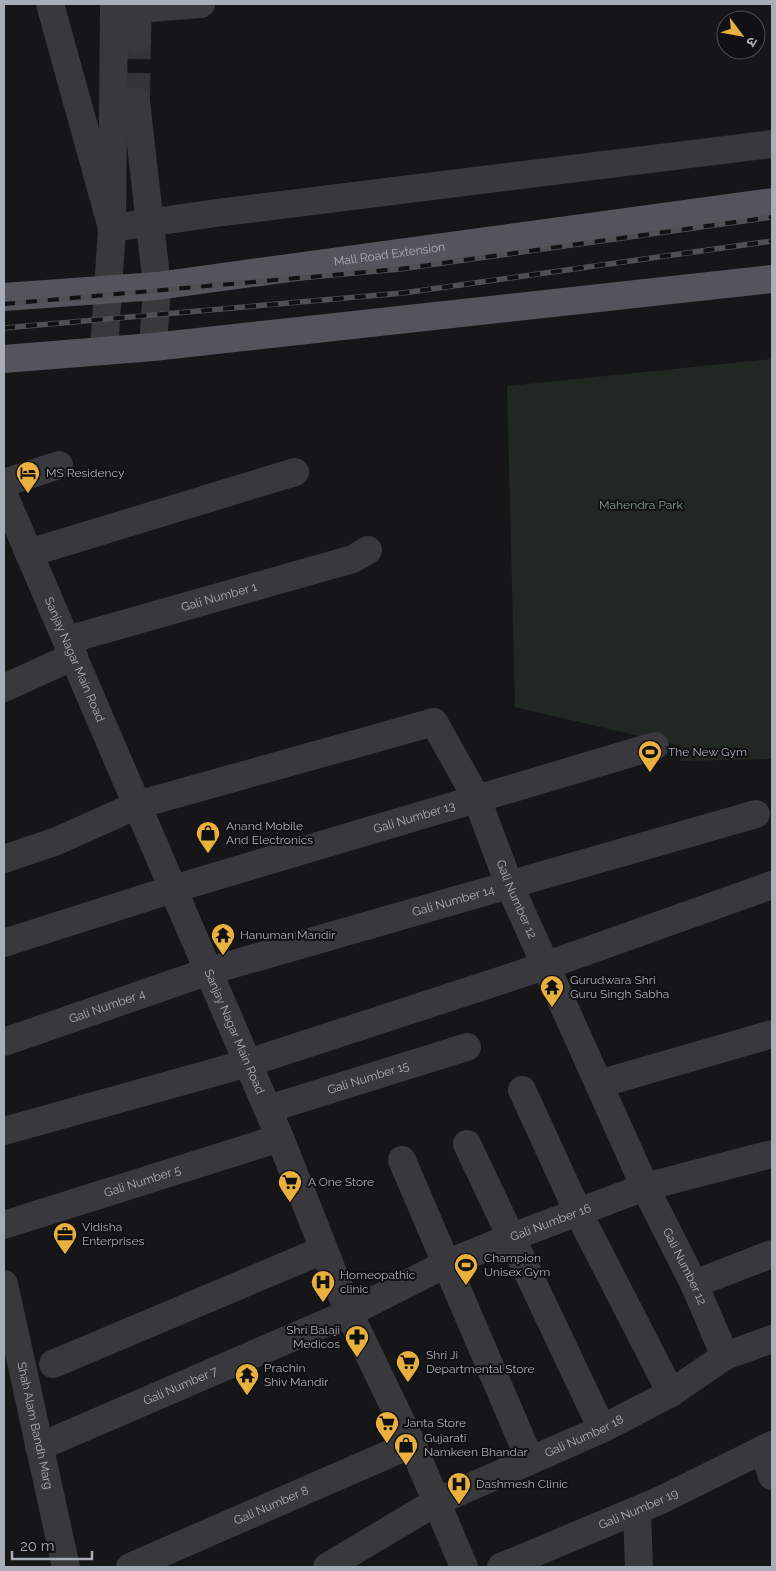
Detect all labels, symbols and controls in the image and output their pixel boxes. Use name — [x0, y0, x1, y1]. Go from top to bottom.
north arrow — [716, 10, 766, 60]
text: उ — [743, 34, 761, 50]
street label: Mall Road Extension — [333, 240, 446, 269]
hotel icon: MS Residency — [15, 460, 41, 494]
place label: MS Residency — [46, 466, 125, 480]
park label: Mahendra Park — [599, 498, 684, 512]
street label: Gali Number 1 — [180, 580, 259, 614]
street label: Sanjay Nagar Main Road — [42, 595, 108, 724]
sports icon: The New Gym — [637, 739, 663, 773]
place label: The New Gym — [668, 745, 747, 759]
street label: Gali Number 13 — [372, 799, 457, 836]
place label: Anand Mobile And Electronics — [226, 819, 313, 847]
shop icon: Anand Mobile And Electronics — [195, 820, 221, 854]
street label: Gali Number 12 — [494, 858, 540, 941]
street label: Gali Number 14 — [411, 882, 496, 919]
temple icon: Hanuman Mandir — [210, 922, 236, 956]
place label: Hanuman Mandir — [240, 928, 336, 942]
street label: Sanjay Nagar Main Road — [201, 967, 267, 1096]
place label: Gurudwara Shri Guru Singh Sabha — [570, 973, 669, 1001]
temple icon: Gurudwara Shri Guru Singh Sabha — [539, 974, 565, 1008]
street label: Gali Number 4 — [67, 987, 147, 1026]
street label: Gali Number 15 — [326, 1058, 411, 1097]
street label: Gali Number 5 — [102, 1163, 183, 1200]
supermarket icon: A One Store — [277, 1169, 303, 1203]
place label: A One Store — [308, 1175, 374, 1189]
street label: Gali Number 16 — [508, 1201, 593, 1244]
place label: Vidisha Enterprises — [82, 1220, 144, 1248]
office icon: Vidisha Enterprises — [52, 1221, 78, 1255]
street label: Gali Number 12 — [660, 1225, 709, 1307]
place label: Champion Unisex Gym — [484, 1251, 550, 1279]
sports icon: Champion Unisex Gym — [453, 1252, 479, 1286]
place label: Homeopathic clinic — [340, 1268, 416, 1296]
hospital icon: Homeopathic clinic — [310, 1269, 336, 1303]
place label: Shri Balaji Medicos — [286, 1323, 340, 1351]
pharmacy icon: Shri Balaji Medicos — [344, 1324, 370, 1358]
place label: Shri Ji Departmental Store — [426, 1348, 535, 1376]
supermarket icon: Shri Ji Departmental Store — [395, 1349, 421, 1383]
street label: Shah Alam Bandh Marg — [14, 1361, 56, 1491]
place label: Prachin Shiv Mandir — [264, 1361, 329, 1389]
temple icon: Prachin Shiv Mandir — [234, 1362, 260, 1396]
street label: Gali Number 7 — [141, 1363, 220, 1408]
supermarket icon: Janta Store — [374, 1410, 400, 1444]
street label: Gali Number 18 — [543, 1412, 626, 1460]
place label: Janta Store — [404, 1416, 466, 1430]
place label: Gujarati Namkeen Bhandar — [424, 1431, 528, 1459]
shop icon: Gujarati Namkeen Bhandar — [393, 1432, 419, 1466]
hospital icon: Dashmesh Clinic — [446, 1471, 472, 1505]
place label: Dashmesh Clinic — [476, 1477, 569, 1491]
street label: Gali Number 8 — [232, 1483, 311, 1528]
street label: Gali Number 19 — [596, 1486, 680, 1532]
scale bar — [12, 1528, 92, 1560]
text: 20 m — [20, 1537, 55, 1555]

